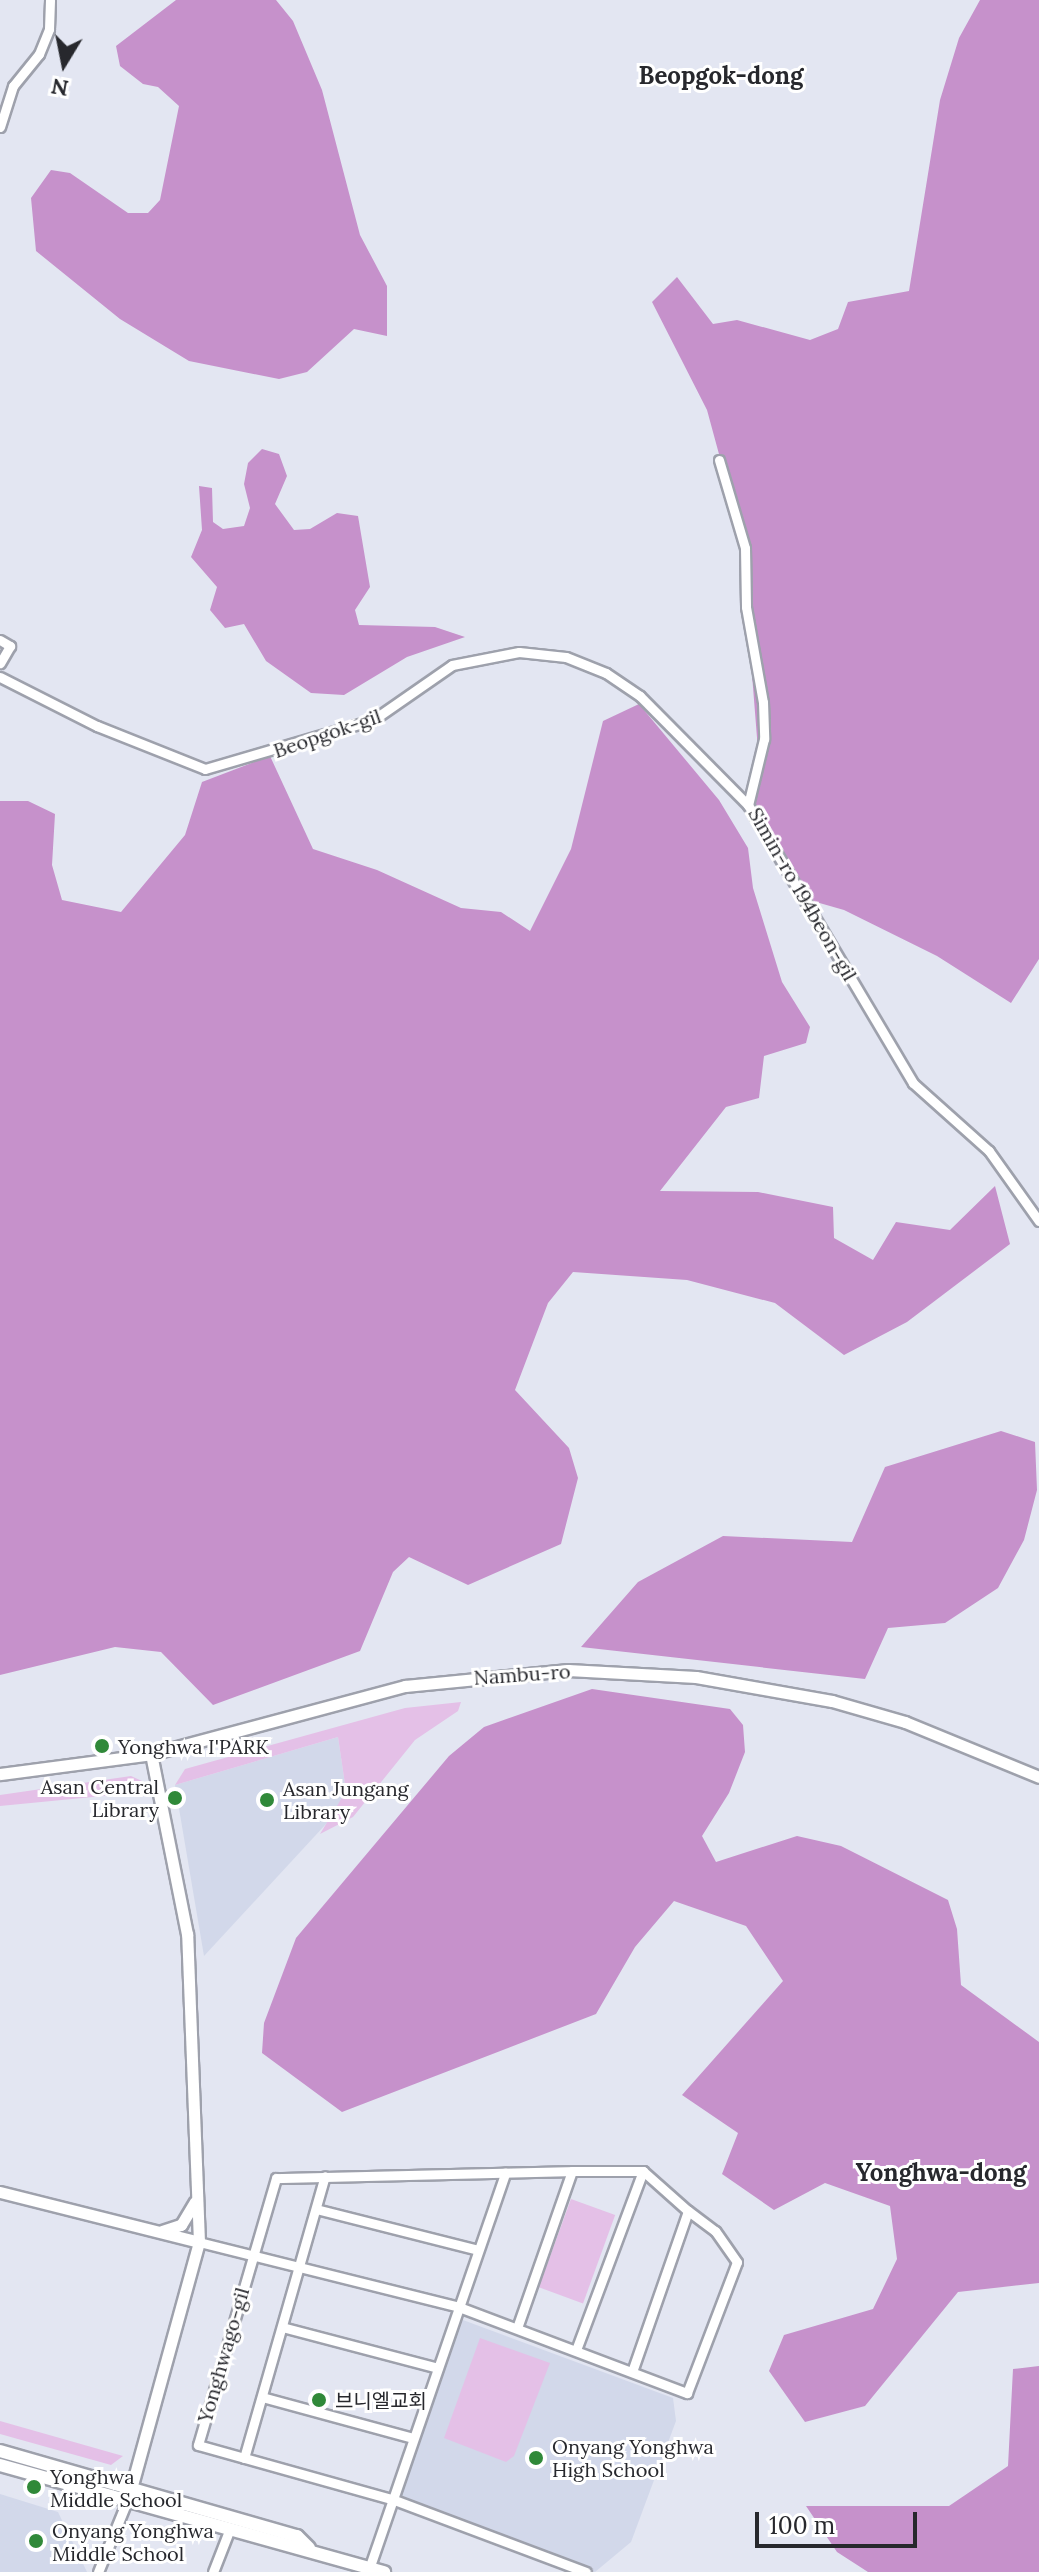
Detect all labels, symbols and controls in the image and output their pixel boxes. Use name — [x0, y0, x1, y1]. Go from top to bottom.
north arrow — [24, 24, 104, 104]
district label: Beopgok-dong — [639, 62, 803, 90]
text: N — [49, 72, 71, 103]
street label: Beopgok-gil — [270, 703, 384, 763]
street label: Simin-ro 194beon-gil — [744, 803, 862, 985]
street label: Nambu-ro — [473, 1659, 571, 1689]
place label: Yonghwa I'PARK — [118, 1734, 269, 1758]
marker: Yonghwa I'PARK — [93, 1737, 111, 1755]
place label: Asan Central Library — [41, 1774, 159, 1821]
place label: Asan Jungang Library — [283, 1776, 409, 1823]
marker: Asan Central Library — [166, 1789, 184, 1807]
marker: Asan Jungang Library — [258, 1791, 276, 1809]
district label: Yonghwa-dong — [856, 2159, 1026, 2187]
street label: Yonghwago-gil — [192, 2285, 254, 2425]
place label: 브니엘교회 — [335, 2388, 427, 2412]
marker: 브니엘교회 — [310, 2391, 328, 2409]
place label: Onyang Yonghwa High School — [552, 2434, 714, 2481]
marker: Onyang Yonghwa High School — [527, 2449, 545, 2467]
place label: Yonghwa Middle School — [50, 2464, 182, 2511]
marker: Yonghwa Middle School — [25, 2478, 43, 2496]
scale bar — [759, 2496, 921, 2546]
text: 100 m — [769, 2510, 835, 2541]
place label: Onyang Yonghwa Middle School — [52, 2518, 214, 2565]
marker: Onyang Yonghwa Middle School — [27, 2532, 45, 2550]

